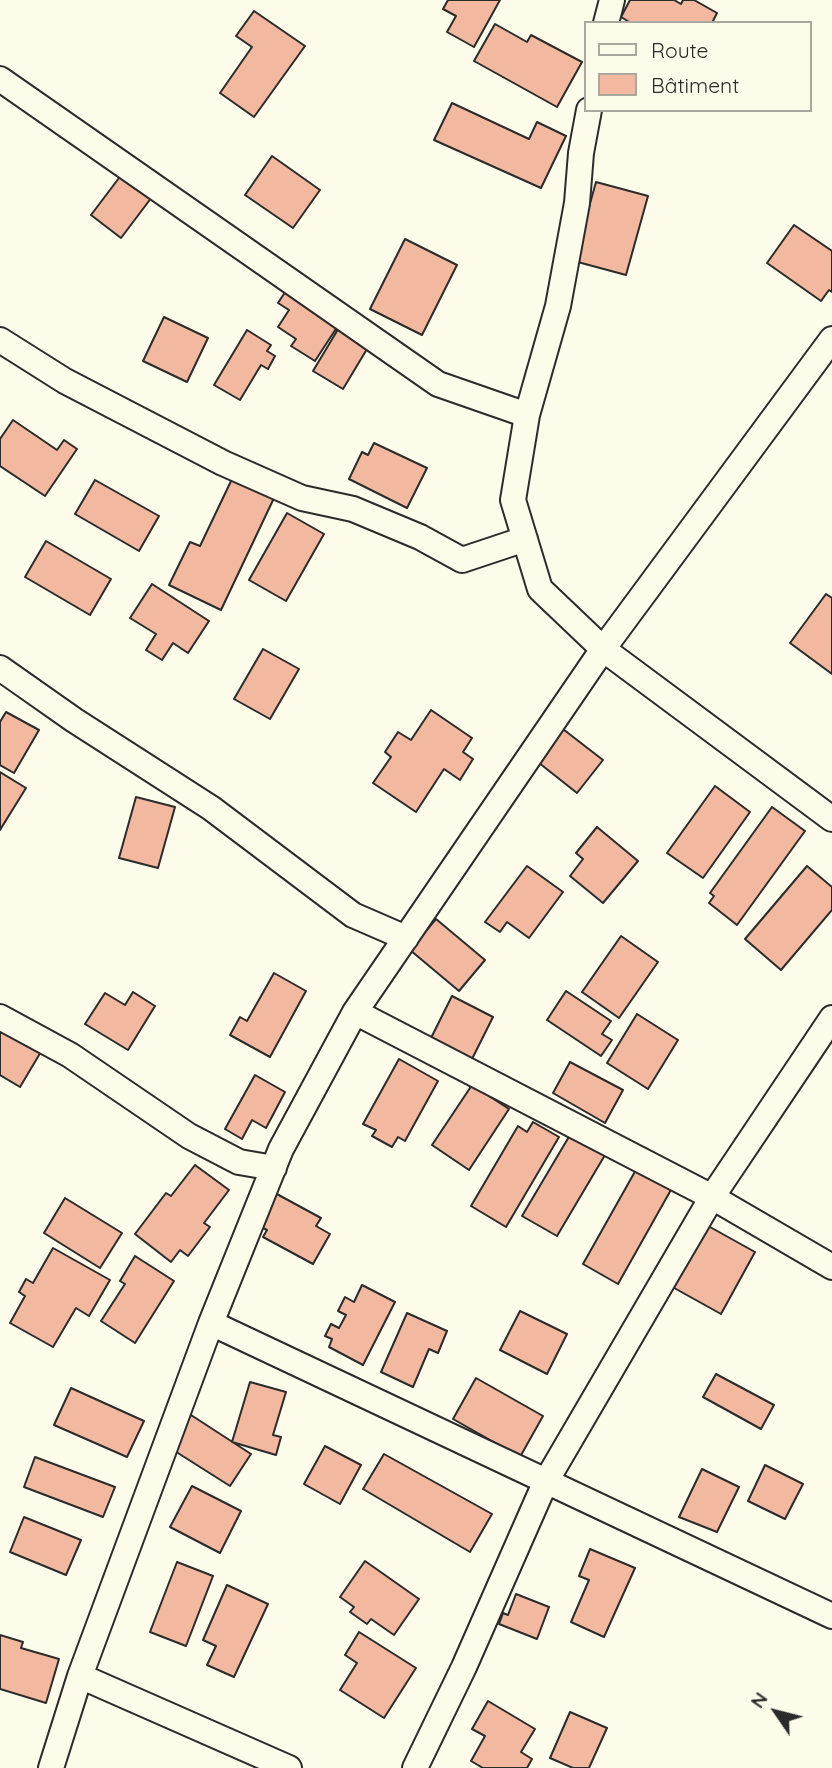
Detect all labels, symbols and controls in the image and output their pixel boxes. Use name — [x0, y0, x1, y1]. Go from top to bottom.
legend — [584, 21, 811, 112]
text: Route — [651, 37, 708, 63]
text: Bâtiment — [651, 72, 739, 98]
north arrow — [741, 1677, 811, 1747]
text: N — [745, 1687, 773, 1713]

